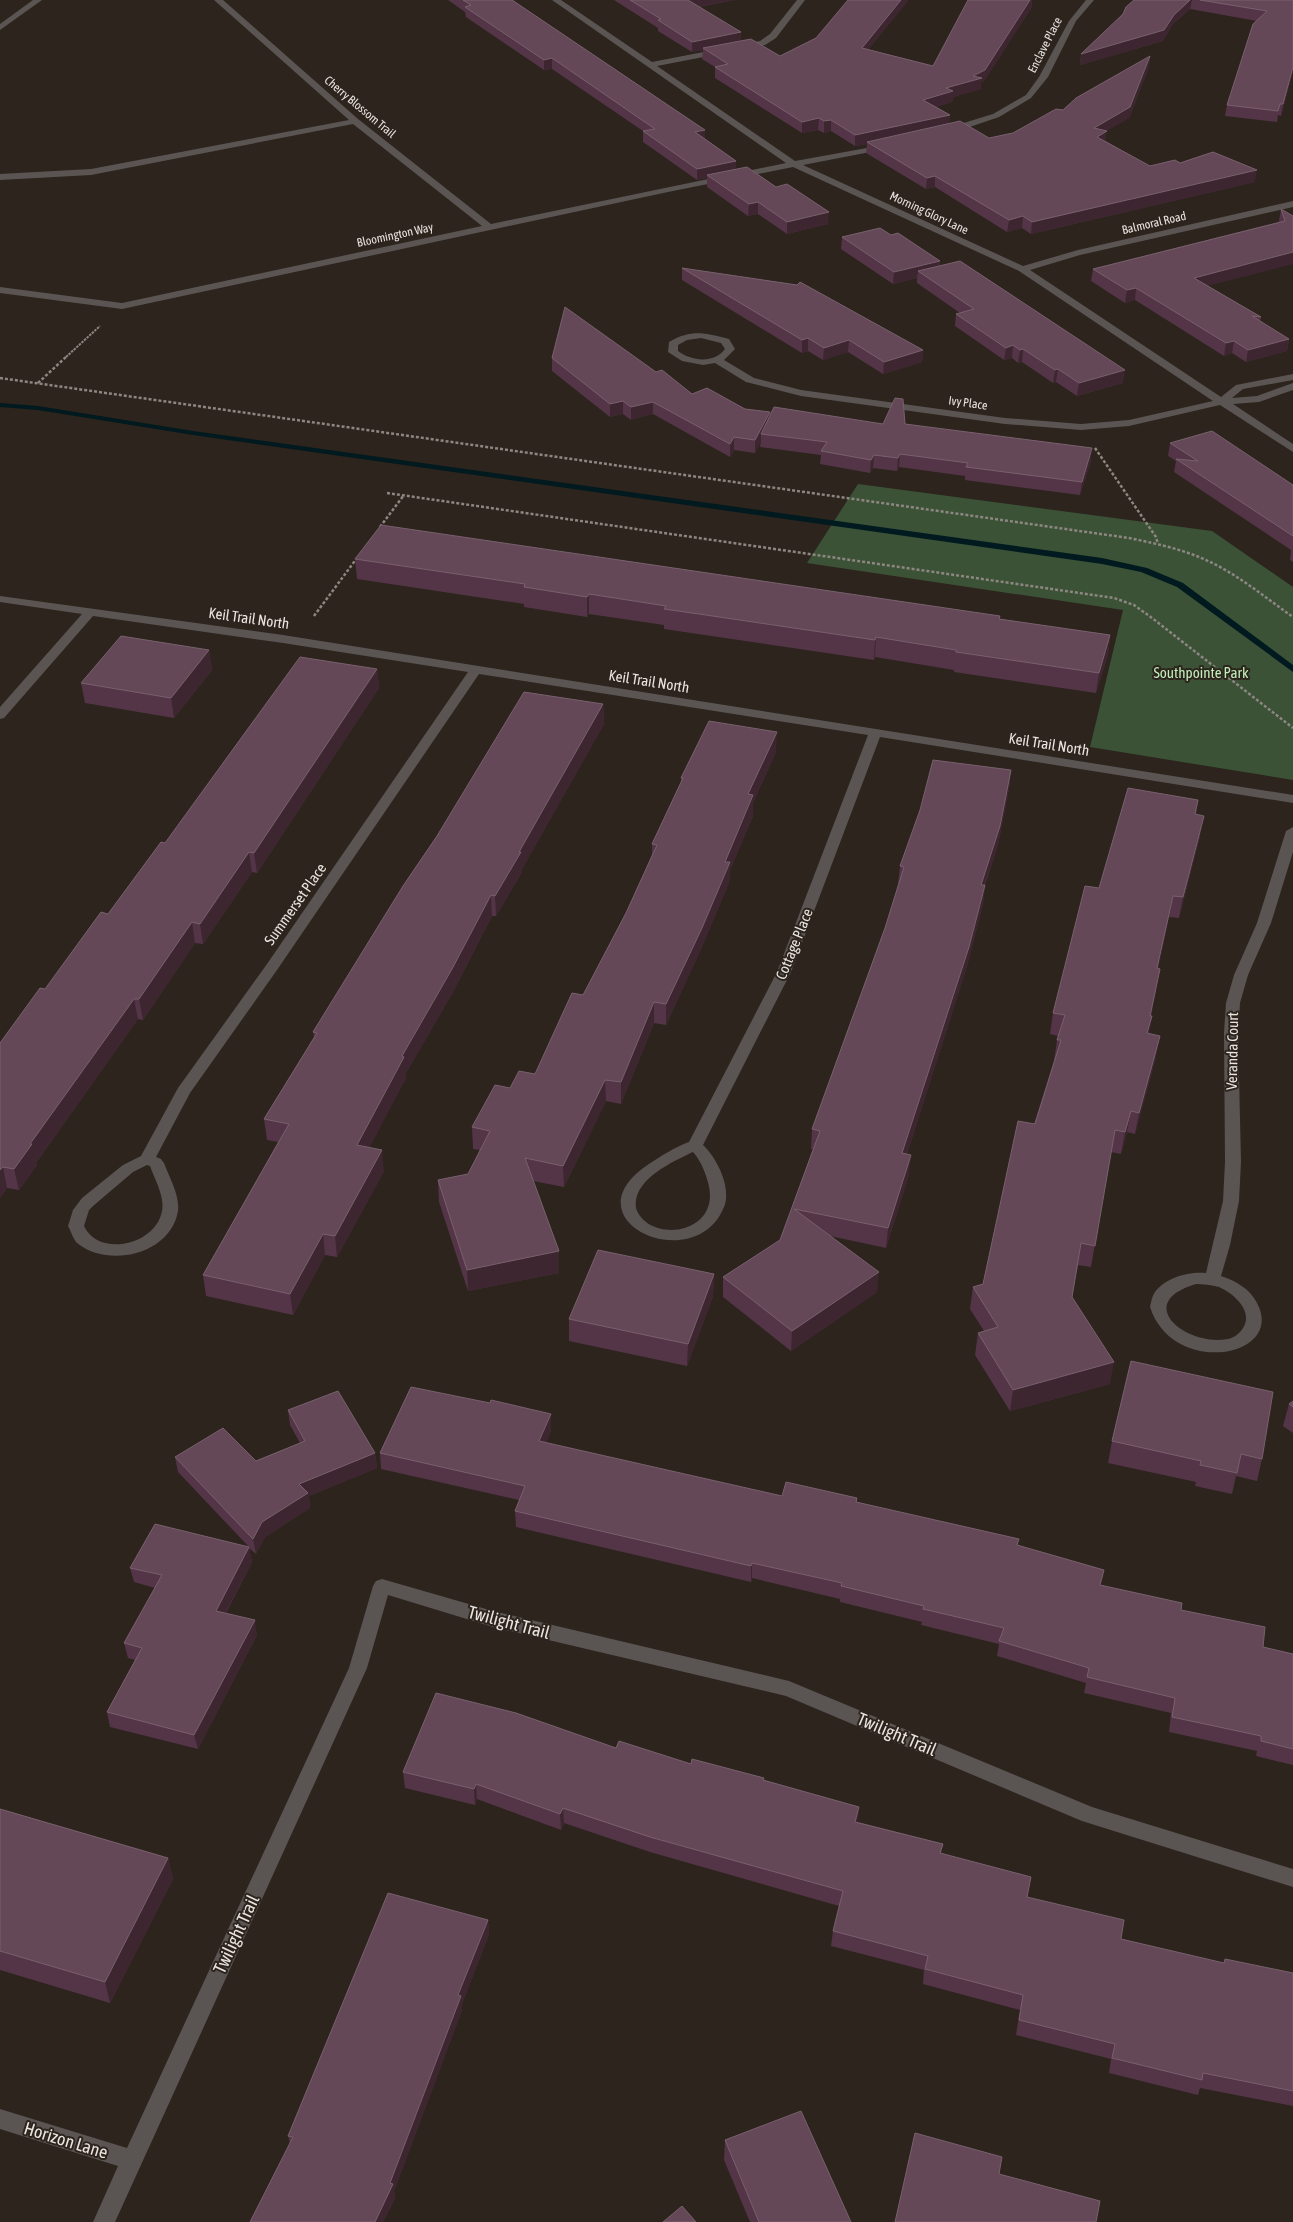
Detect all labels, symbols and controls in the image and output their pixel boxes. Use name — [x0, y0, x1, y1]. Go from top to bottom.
street label: Enclave Place — [1025, 15, 1065, 75]
street label: Cherry Blossom Trail — [322, 73, 399, 141]
street label: Morning Glory Lane — [887, 189, 971, 237]
street label: Balmoral Road — [1121, 209, 1187, 237]
street label: Bloomington Way — [356, 220, 435, 250]
street label: Ivy Place — [948, 393, 988, 413]
street label: Keil Trail North — [208, 604, 290, 632]
park label: Southpointe Park — [1153, 664, 1249, 681]
street label: Keil Trail North — [607, 666, 691, 696]
street label: Keil Trail North — [1007, 729, 1091, 759]
street label: Summerset Place — [261, 860, 329, 948]
street label: Cottage Place — [772, 906, 816, 982]
street label: Veranda Court — [1223, 1012, 1241, 1090]
street label: Twilight Trail — [466, 1601, 553, 1643]
street label: Twilight Trail — [854, 1708, 940, 1760]
street label: Twilight Trail — [209, 1891, 263, 1977]
street label: Horizon Lane — [22, 2117, 110, 2163]

